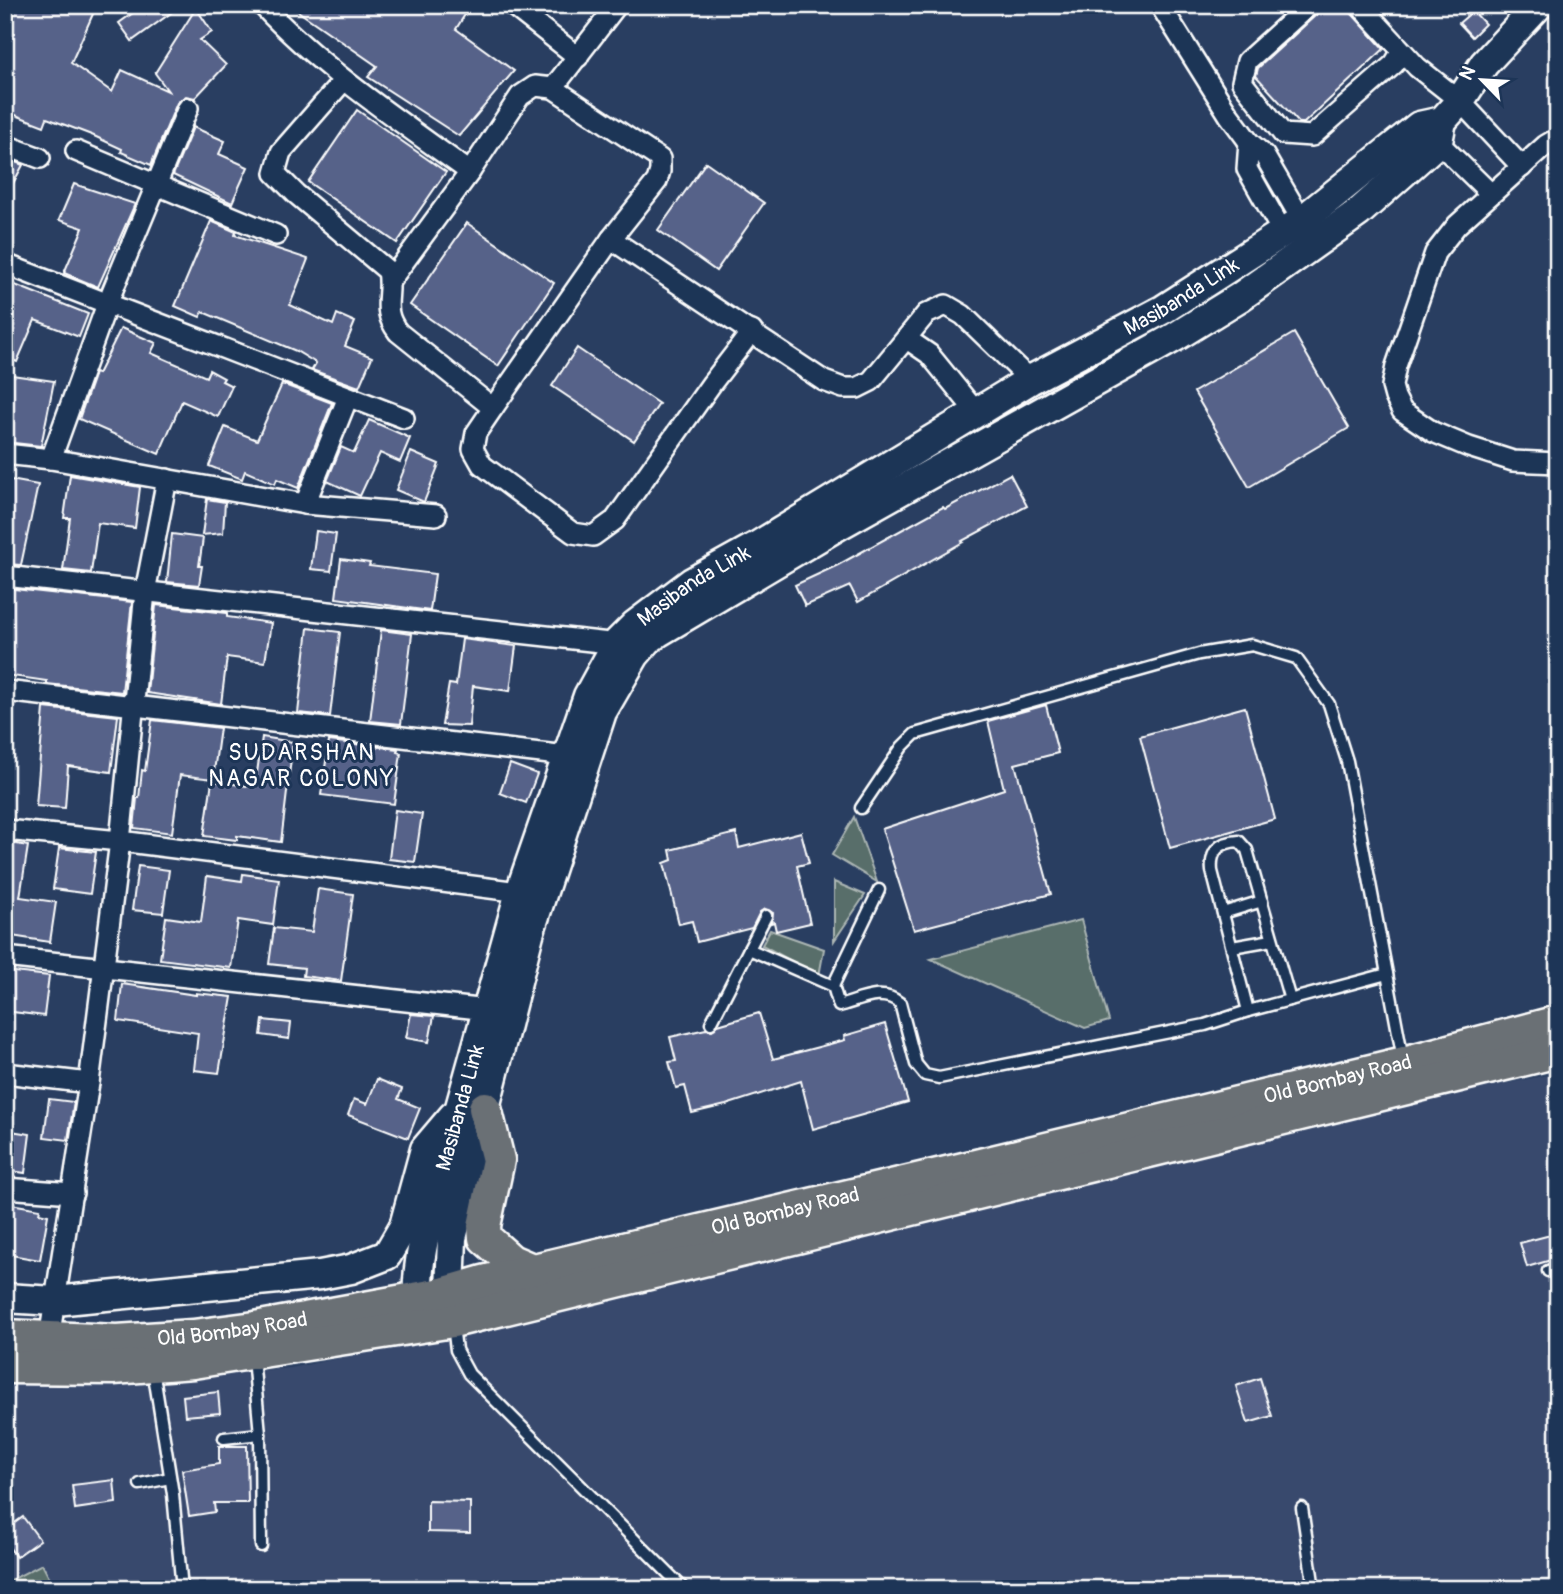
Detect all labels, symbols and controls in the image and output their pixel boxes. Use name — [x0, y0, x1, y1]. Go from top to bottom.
north arrow — [1448, 46, 1518, 116]
text: N — [1454, 62, 1481, 84]
street label: Masibanda Link — [1119, 251, 1244, 342]
street label: Masibanda Link — [632, 539, 756, 633]
district label: SUDARSHAN NAGAR COLONY — [208, 738, 396, 793]
street label: Masibanda Link — [430, 1041, 491, 1174]
street label: Old Bombay Road — [1261, 1049, 1415, 1110]
street label: Old Bombay Road — [708, 1181, 862, 1242]
street label: Old Bombay Road — [156, 1306, 310, 1352]

